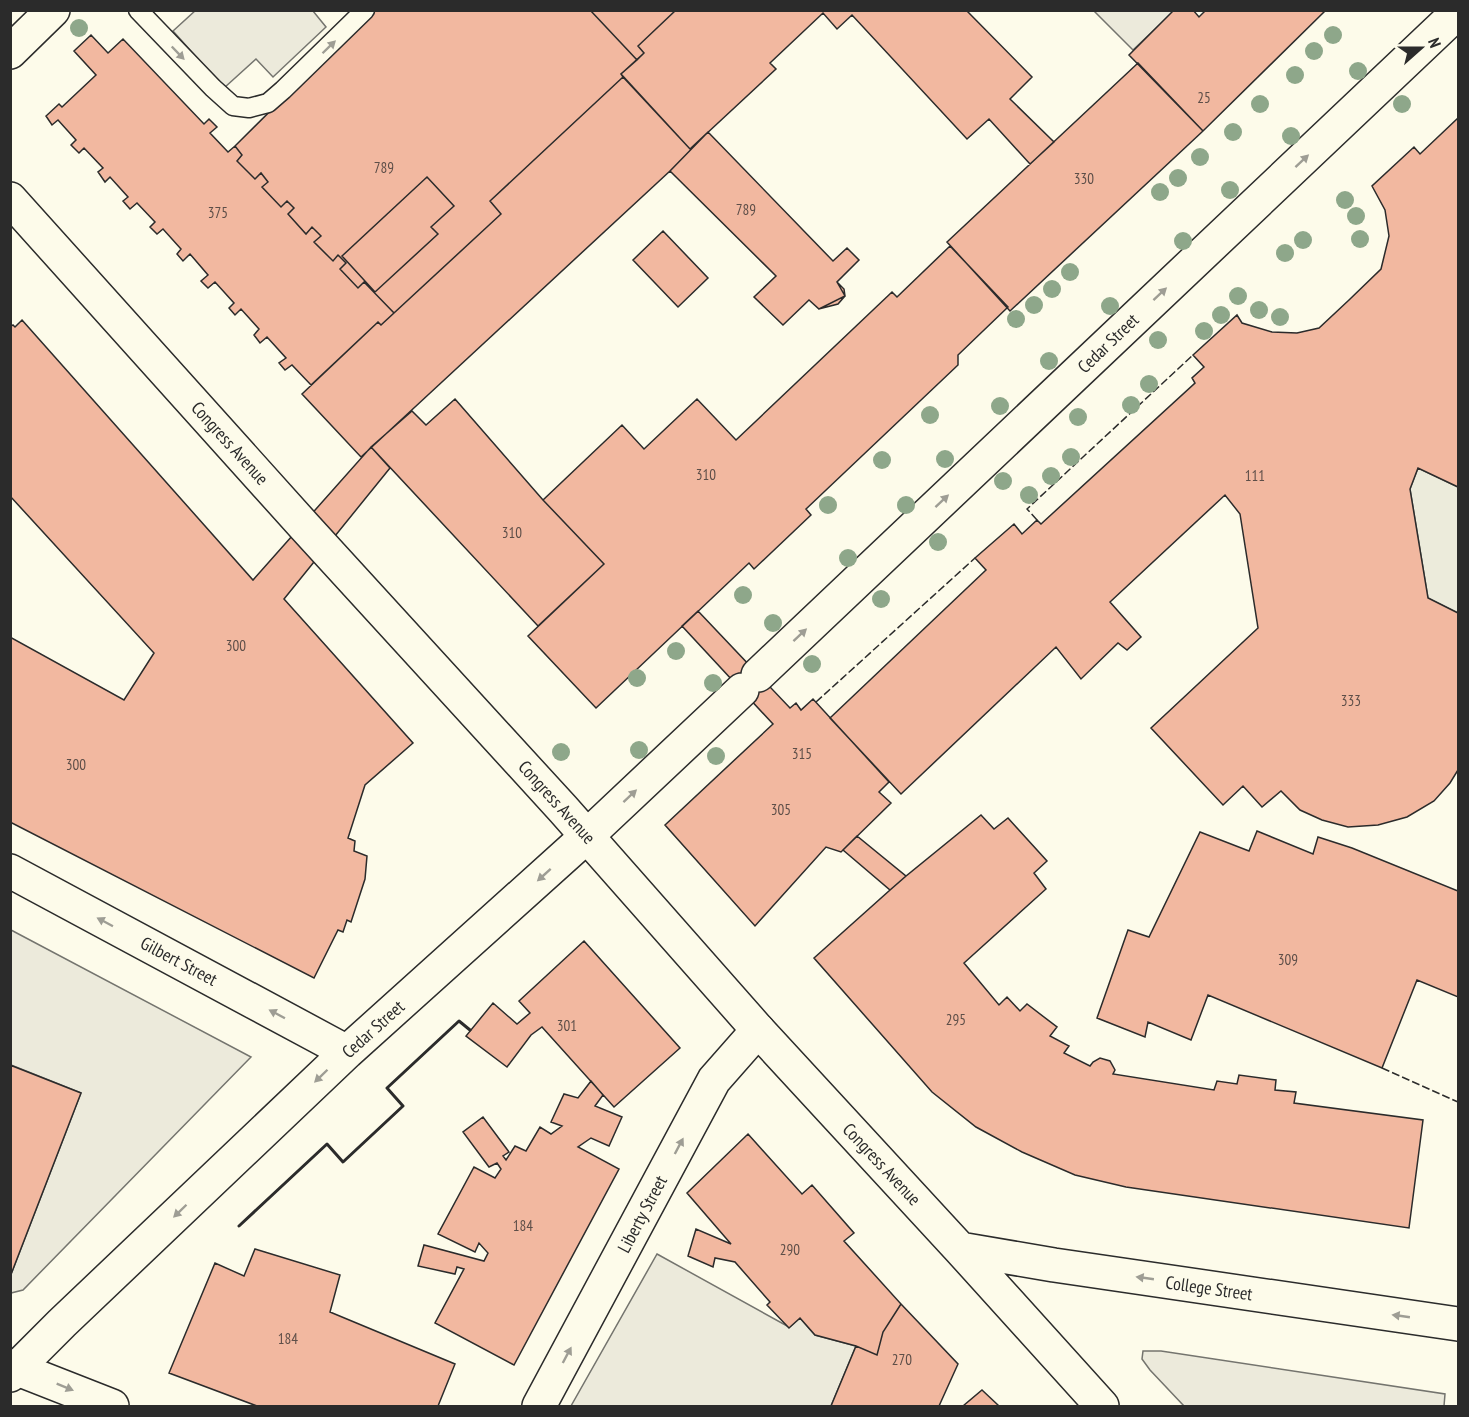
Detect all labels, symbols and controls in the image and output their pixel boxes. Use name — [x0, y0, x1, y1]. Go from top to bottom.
north arrow — [1391, 18, 1451, 78]
text: N — [1424, 35, 1446, 50]
one-way arrow — [321, 40, 335, 54]
one-way arrow — [171, 45, 185, 60]
house number: 25 — [1197, 88, 1211, 107]
one-way arrow — [1294, 154, 1308, 168]
house number: 789 — [374, 158, 394, 177]
house number: 330 — [1074, 169, 1094, 188]
house number: 789 — [736, 200, 756, 219]
house number: 375 — [208, 203, 228, 222]
one-way arrow — [1152, 287, 1167, 301]
street label: Cedar Street — [1073, 308, 1143, 378]
street label: Congress Avenue — [186, 396, 274, 490]
house number: 310 — [696, 465, 716, 484]
house number: 111 — [1245, 466, 1265, 485]
one-way arrow — [934, 495, 949, 508]
house number: 310 — [502, 523, 522, 542]
one-way arrow — [793, 628, 808, 642]
house number: 300 — [226, 636, 246, 655]
house number: 333 — [1341, 691, 1361, 710]
house number: 315 — [792, 744, 812, 763]
house number: 300 — [66, 755, 86, 774]
street label: Congress Avenue — [513, 755, 601, 849]
one-way arrow — [623, 789, 638, 803]
house number: 305 — [771, 800, 791, 819]
one-way arrow — [537, 868, 552, 881]
one-way arrow — [97, 917, 114, 927]
street label: Gilbert Street — [137, 931, 221, 991]
house number: 309 — [1278, 950, 1298, 969]
street label: Cedar Street — [337, 995, 409, 1063]
one-way arrow — [269, 1009, 286, 1019]
house number: 295 — [946, 1010, 966, 1029]
house number: 301 — [557, 1016, 577, 1035]
one-way arrow — [314, 1069, 329, 1083]
street label: Congress Avenue — [838, 1118, 926, 1210]
one-way arrow — [674, 1137, 684, 1154]
street label: Liberty Street — [612, 1171, 672, 1257]
one-way arrow — [174, 1203, 188, 1217]
house number: 184 — [513, 1216, 533, 1235]
house number: 290 — [780, 1240, 800, 1259]
street label: College Street — [1164, 1271, 1254, 1305]
one-way arrow — [1136, 1274, 1155, 1283]
one-way arrow — [1391, 1311, 1410, 1320]
house number: 184 — [278, 1329, 298, 1348]
one-way arrow — [562, 1346, 572, 1363]
house number: 270 — [892, 1350, 912, 1369]
one-way arrow — [56, 1383, 74, 1393]

